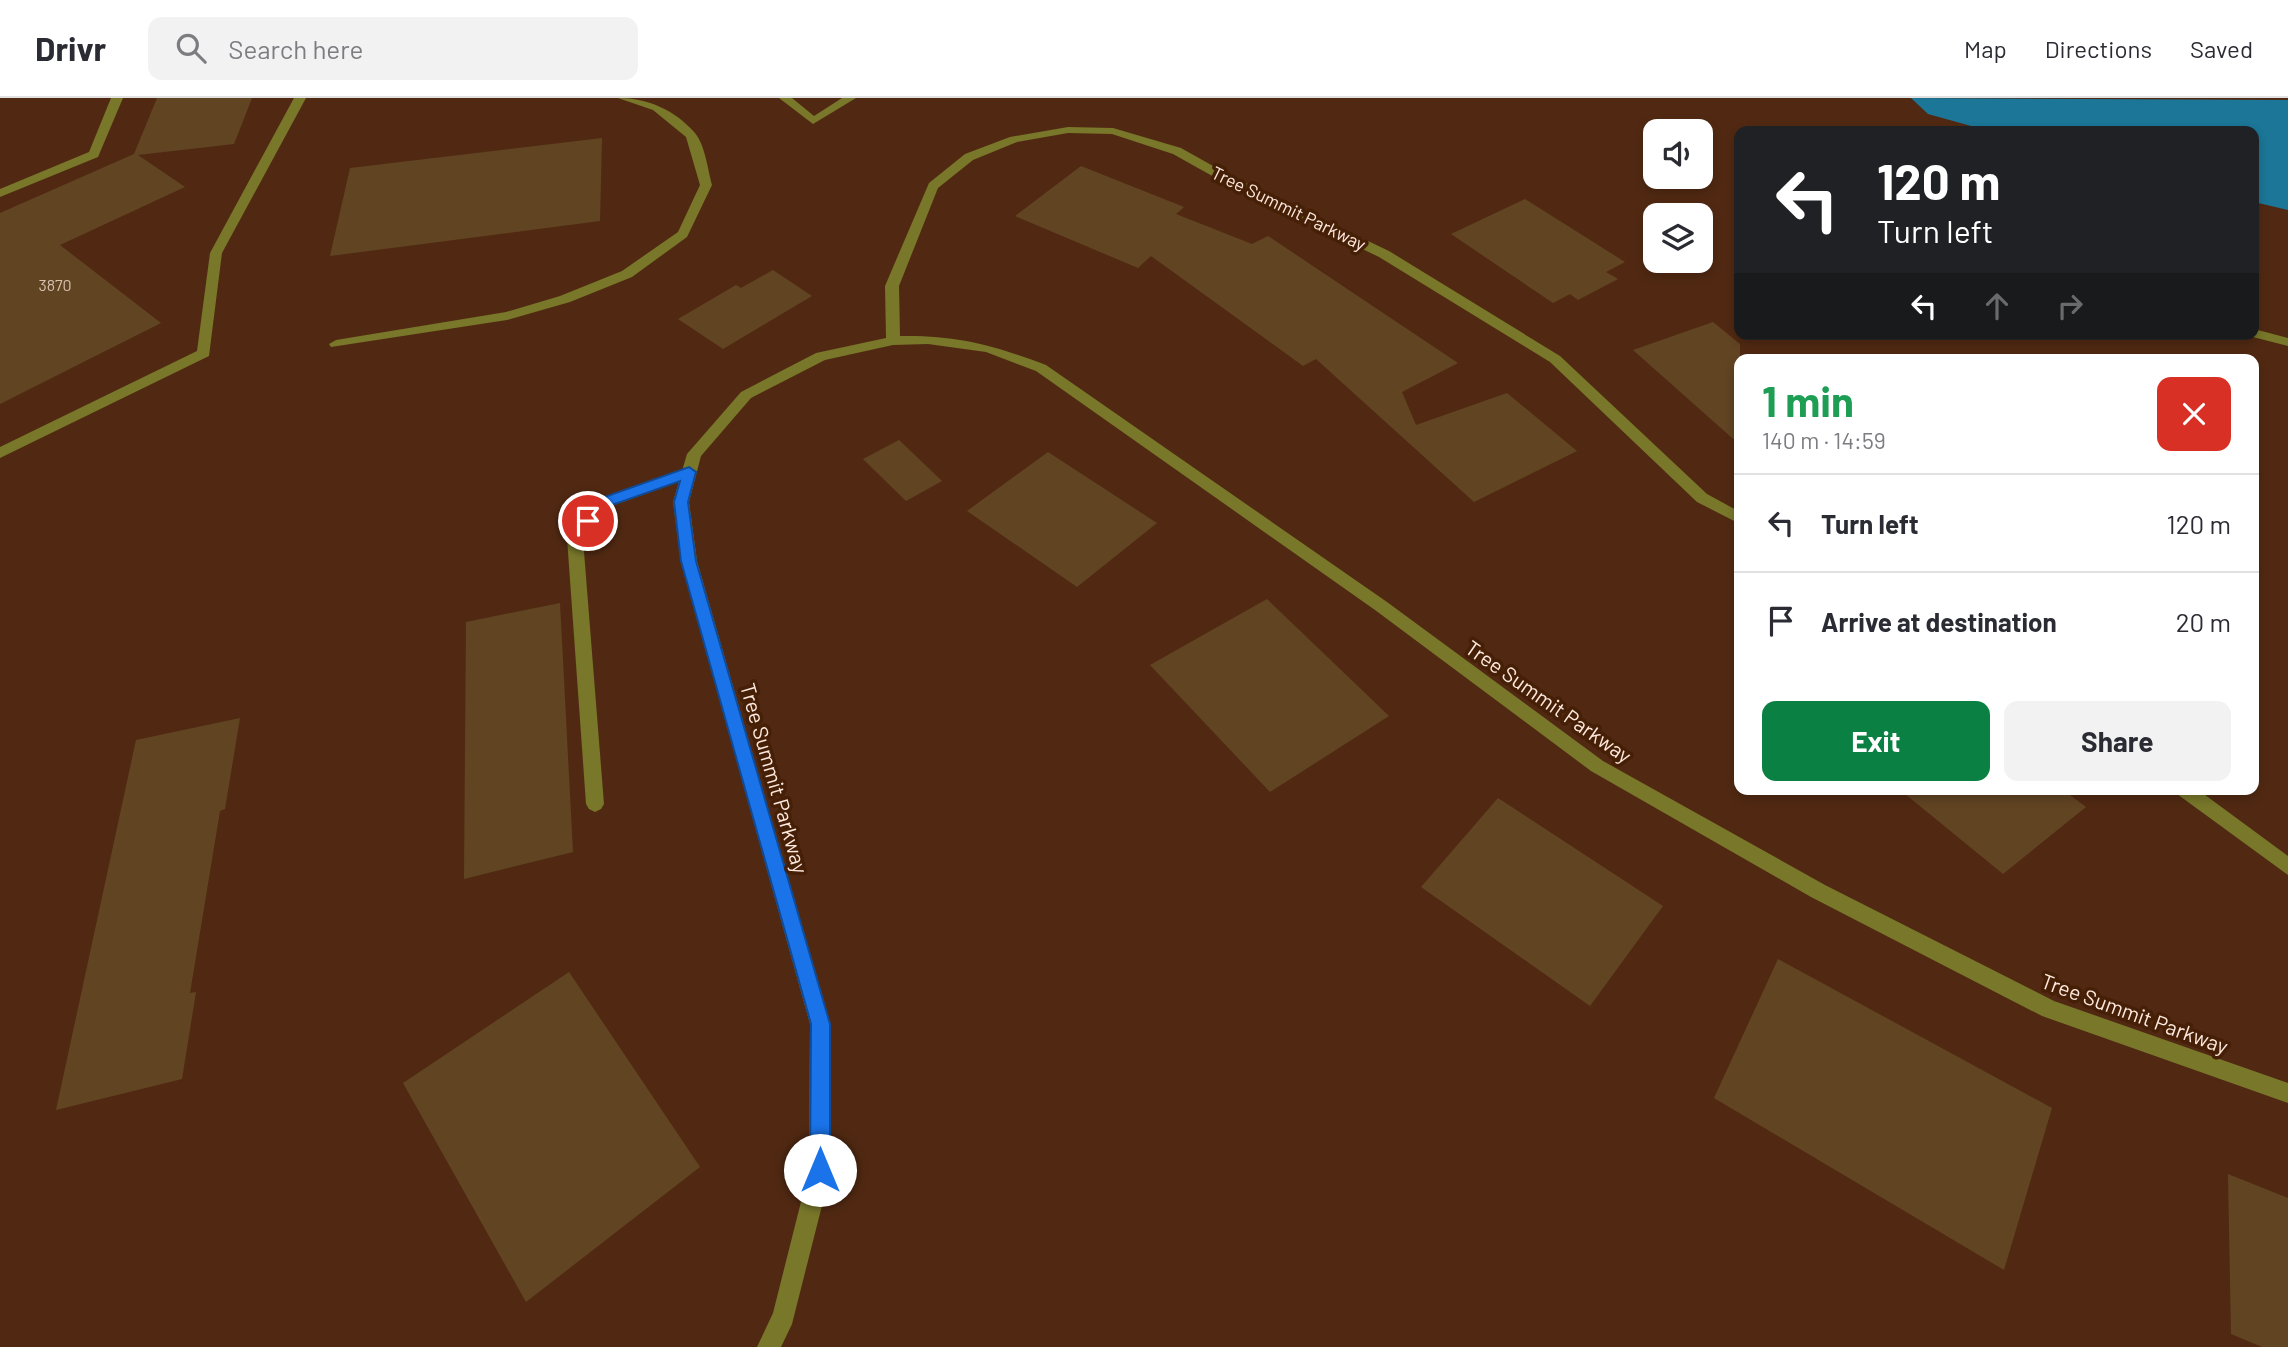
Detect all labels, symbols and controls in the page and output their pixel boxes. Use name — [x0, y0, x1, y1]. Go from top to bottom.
search box — [148, 17, 638, 80]
text: Drivr — [35, 28, 106, 68]
icon: search — [172, 29, 210, 67]
text: Search here — [228, 33, 363, 64]
text: Map — [1964, 34, 2007, 63]
text: Directions — [2045, 34, 2152, 63]
text: Saved — [2190, 34, 2253, 63]
map controls — [1643, 119, 1713, 273]
button: sound — [1643, 119, 1713, 189]
text: 120 m — [1877, 151, 2000, 210]
icon: left — [1762, 154, 1853, 245]
street label: Tree Summit Parkway — [1208, 161, 1370, 255]
button: layers — [1643, 203, 1713, 273]
text: Turn left — [1877, 211, 1994, 249]
house number: 3870 — [38, 275, 72, 294]
icon: left — [1905, 287, 1943, 325]
icon: ahead — [1978, 287, 2016, 325]
icon: right — [2051, 287, 2089, 325]
text: 1 min — [1762, 375, 1854, 425]
button: close — [2157, 377, 2231, 451]
text: 140 m · 14:59 — [1762, 426, 1886, 454]
pin — [558, 491, 618, 551]
icon: arrive — [569, 502, 607, 540]
icon: left — [1762, 504, 1800, 542]
text: Turn left — [1821, 508, 1919, 539]
text: 120 m — [2167, 508, 2231, 539]
icon: arrive — [1762, 602, 1800, 640]
text: Arrive at destination — [1821, 606, 2057, 637]
text: 20 m — [2176, 606, 2231, 637]
street label: Tree Summit Parkway — [1461, 634, 1637, 768]
street label: Tree Summit Parkway — [736, 680, 814, 876]
button: Exit — [1762, 701, 1990, 781]
button: Share — [2004, 701, 2231, 781]
street label: Tree Summit Parkway — [2038, 968, 2232, 1059]
position arrow — [783, 1133, 857, 1207]

